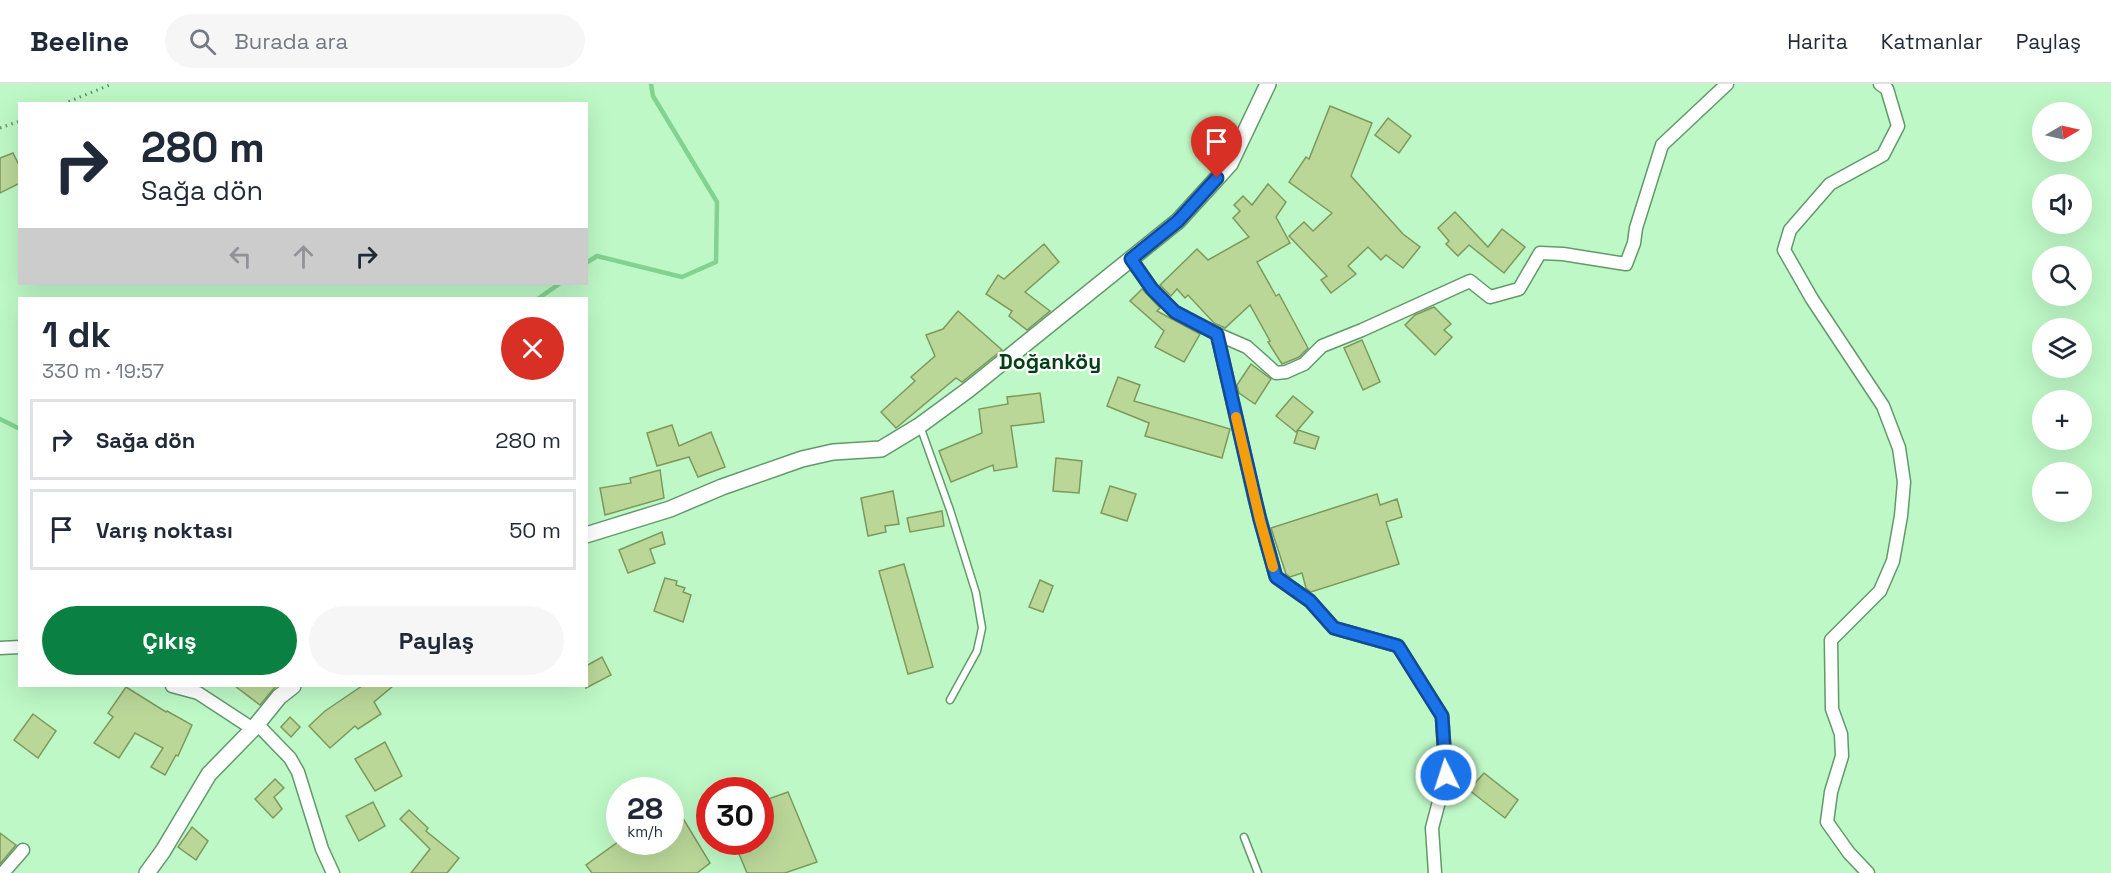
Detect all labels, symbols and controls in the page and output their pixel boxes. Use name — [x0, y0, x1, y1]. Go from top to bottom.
search box — [165, 14, 585, 68]
text: Beeline — [30, 23, 129, 59]
icon: search — [186, 25, 219, 58]
text: Burada ara — [234, 27, 348, 55]
text: Harita — [1787, 28, 1848, 55]
text: Katmanlar — [1881, 28, 1983, 55]
text: Paylaş — [2016, 28, 2081, 55]
north arrow — [2032, 102, 2092, 162]
map controls — [2032, 102, 2092, 522]
pin — [1191, 116, 1242, 178]
text: 280 m — [141, 121, 265, 174]
icon: arrive — [1200, 125, 1233, 158]
icon: right — [42, 126, 120, 204]
text: Sağa dön — [141, 173, 263, 208]
button: sound — [2032, 174, 2092, 234]
icon: left — [224, 240, 257, 273]
icon: ahead — [287, 240, 320, 273]
icon: right — [350, 240, 383, 273]
button: search — [2032, 246, 2092, 306]
text: 1 dk — [42, 312, 111, 358]
button: close — [501, 317, 564, 380]
button: layers — [2032, 318, 2092, 378]
district label: Doğanköy — [999, 348, 1101, 375]
text: 330 m · 19:57 — [42, 358, 164, 384]
button: + — [2032, 390, 2092, 450]
icon: right — [45, 423, 78, 456]
text: Sağa dön — [96, 426, 195, 454]
text: 280 m — [495, 426, 561, 454]
button: − — [2032, 462, 2092, 522]
icon: arrive — [45, 513, 78, 546]
text: Varış noktası — [96, 516, 233, 544]
text: 50 m — [509, 516, 561, 544]
button: Çıkış — [42, 606, 297, 675]
button: Paylaş — [309, 606, 564, 675]
position arrow — [1414, 743, 1478, 807]
speed limit sign: 30 — [696, 777, 774, 855]
text: 28 — [627, 789, 663, 828]
text: km/h — [627, 822, 663, 841]

